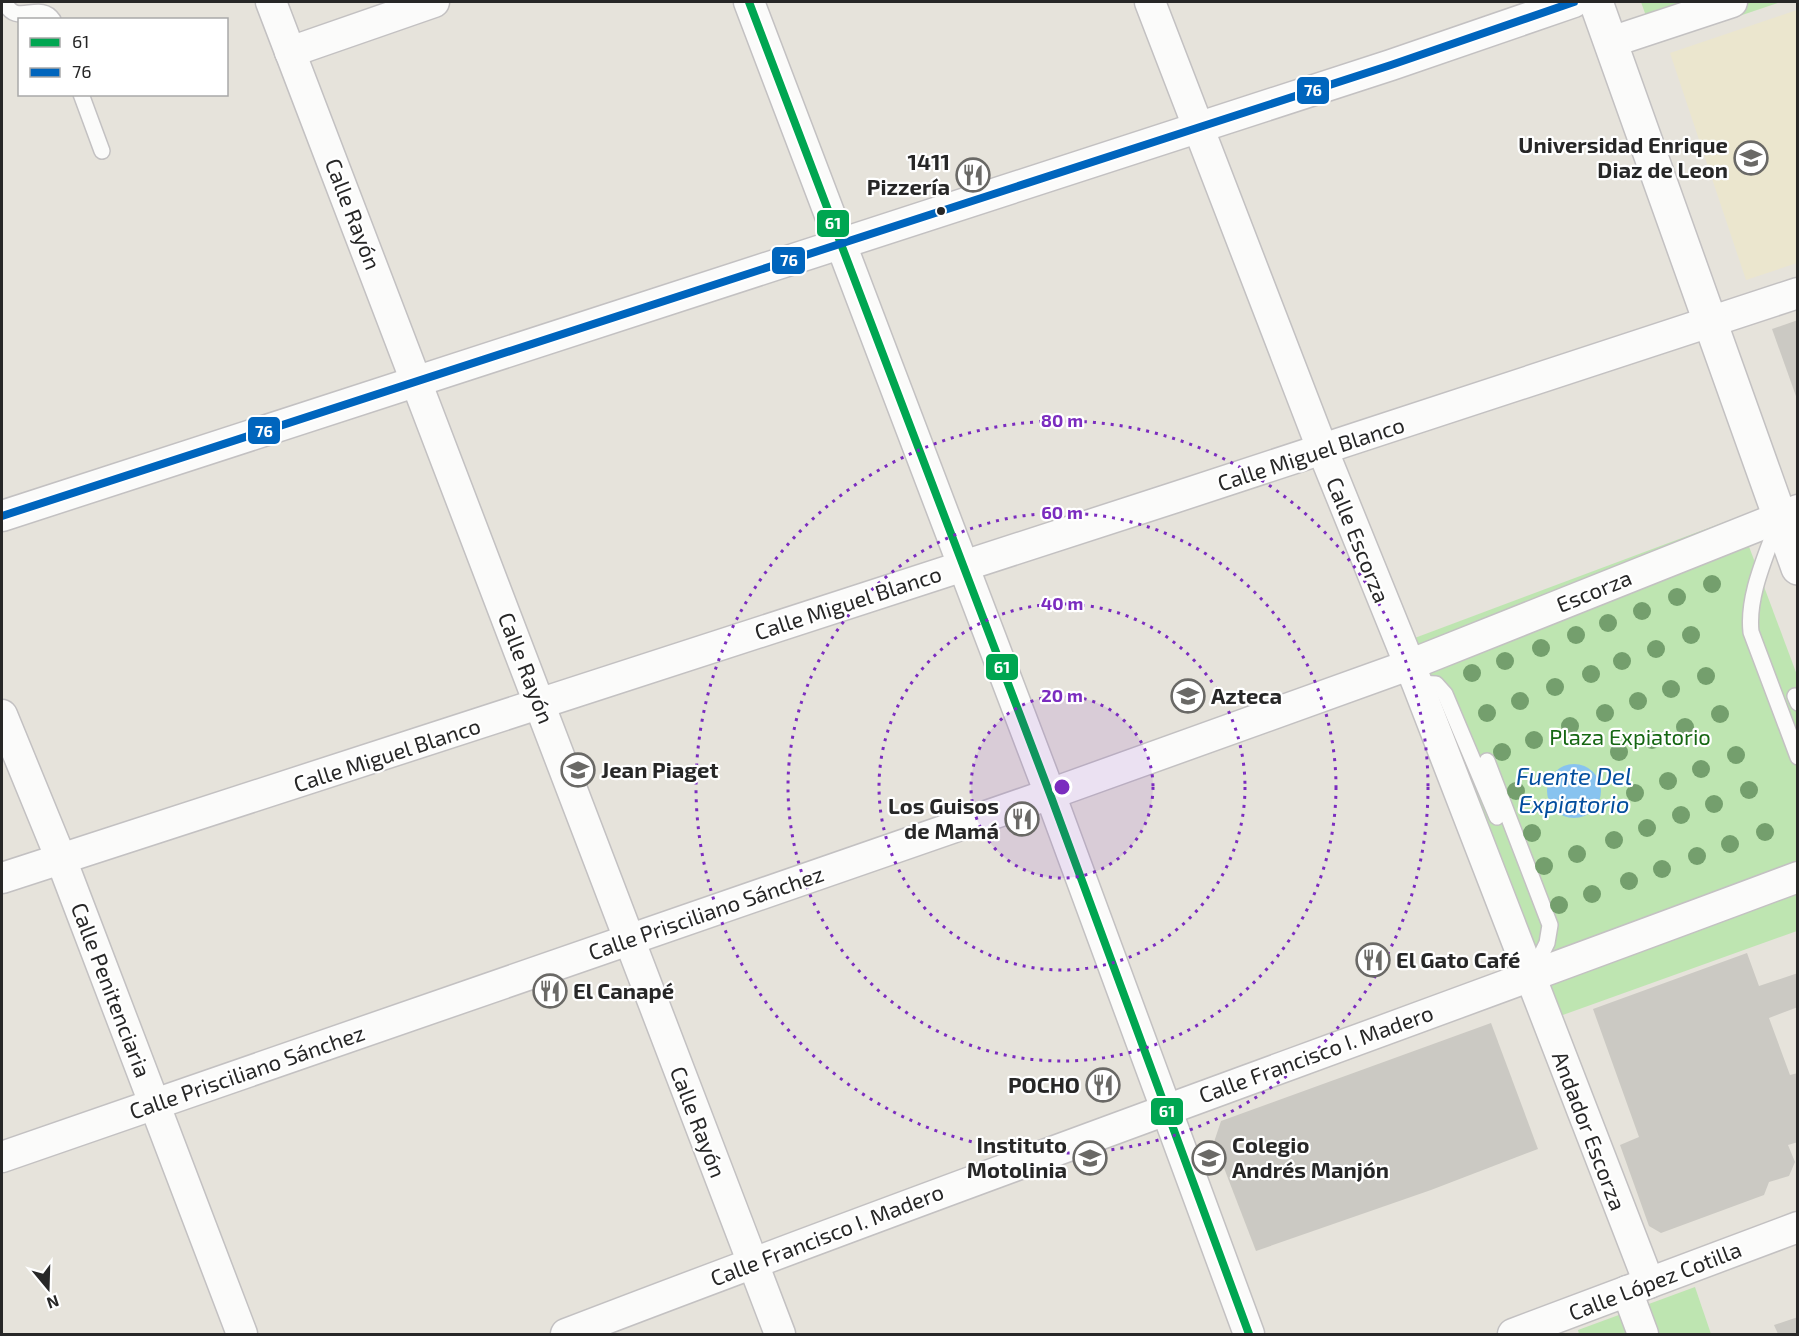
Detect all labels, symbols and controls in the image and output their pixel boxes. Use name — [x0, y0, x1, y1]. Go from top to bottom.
legend — [18, 18, 228, 96]
text: 61 — [72, 30, 89, 52]
text: 76 — [72, 60, 92, 82]
line badge: 76 — [1296, 76, 1330, 105]
text: 76 — [1304, 80, 1322, 99]
place label: Universidad Enrique Diaz de Leon — [1518, 131, 1728, 182]
school or university icon: Universidad Enrique Diaz de Leon — [1733, 140, 1769, 176]
place label: 1411 Pizzería — [867, 148, 950, 199]
street label: Calle Rayón — [321, 154, 387, 273]
restaurant icon: 1411 Pizzería — [955, 157, 991, 193]
unlabelled marker — [935, 205, 947, 217]
line badge: 61 — [816, 209, 850, 238]
text: 61 — [825, 213, 841, 232]
line badge: 76 — [771, 246, 806, 275]
text: 76 — [780, 250, 798, 269]
text: 80 m — [1041, 409, 1083, 431]
street label: Calle Miguel Blanco — [1214, 411, 1407, 496]
line badge: 76 — [247, 416, 281, 445]
text: 76 — [255, 421, 273, 440]
street label: Calle Escorza — [1322, 473, 1396, 606]
text: 60 m — [1041, 501, 1083, 523]
street label: Calle Miguel Blanco — [751, 560, 944, 645]
street label: Escorza — [1552, 563, 1635, 617]
text: 40 m — [1041, 592, 1083, 614]
street label: Calle Rayón — [494, 608, 560, 727]
line badge: 61 — [985, 653, 1019, 681]
text: 61 — [994, 657, 1010, 676]
school or university icon: Azteca — [1170, 678, 1206, 714]
place label: Azteca — [1211, 682, 1282, 708]
text: 20 m — [1041, 684, 1083, 706]
street label: Calle Miguel Blanco — [290, 712, 483, 797]
park label: Plaza Expiatorio — [1549, 723, 1711, 749]
school or university icon: Jean Piaget — [560, 752, 596, 788]
place label: Jean Piaget — [601, 756, 718, 782]
water label: Fuente Del Expiatorio — [1516, 761, 1632, 818]
centre of rings — [1052, 777, 1072, 797]
place label: Los Guisos de Mamá — [888, 792, 999, 843]
restaurant icon: Los Guisos de Mamá — [1004, 801, 1040, 837]
street label: Calle Prisciliano Sánchez — [585, 860, 827, 965]
street label: Calle Penitenciaria — [67, 899, 157, 1081]
restaurant icon: El Gato Café — [1355, 942, 1391, 978]
place label: El Gato Café — [1396, 946, 1520, 972]
restaurant icon: El Canapé — [532, 973, 568, 1009]
place label: El Canapé — [573, 977, 674, 1003]
street label: Calle Francisco I. Madero — [1195, 999, 1436, 1108]
street label: Calle Prisciliano Sánchez — [126, 1019, 368, 1124]
street label: Andador Escorza — [1548, 1047, 1632, 1214]
street label: Calle Rayón — [666, 1062, 732, 1181]
restaurant icon: POCHO — [1085, 1067, 1121, 1103]
place label: POCHO — [1008, 1071, 1080, 1097]
line badge: 61 — [1150, 1097, 1184, 1126]
text: 61 — [1159, 1101, 1175, 1120]
place label: Instituto Motolinia — [967, 1131, 1067, 1182]
place label: Colegio Andrés Manjón — [1232, 1131, 1389, 1182]
school or university icon: Instituto Motolinia — [1072, 1140, 1108, 1176]
school or university icon: Colegio Andrés Manjón — [1191, 1140, 1227, 1176]
street label: Calle Francisco I. Madero — [706, 1178, 947, 1291]
street label: Calle López Cotilla — [1565, 1235, 1745, 1325]
north arrow — [18, 1258, 78, 1318]
text: N — [44, 1292, 62, 1314]

